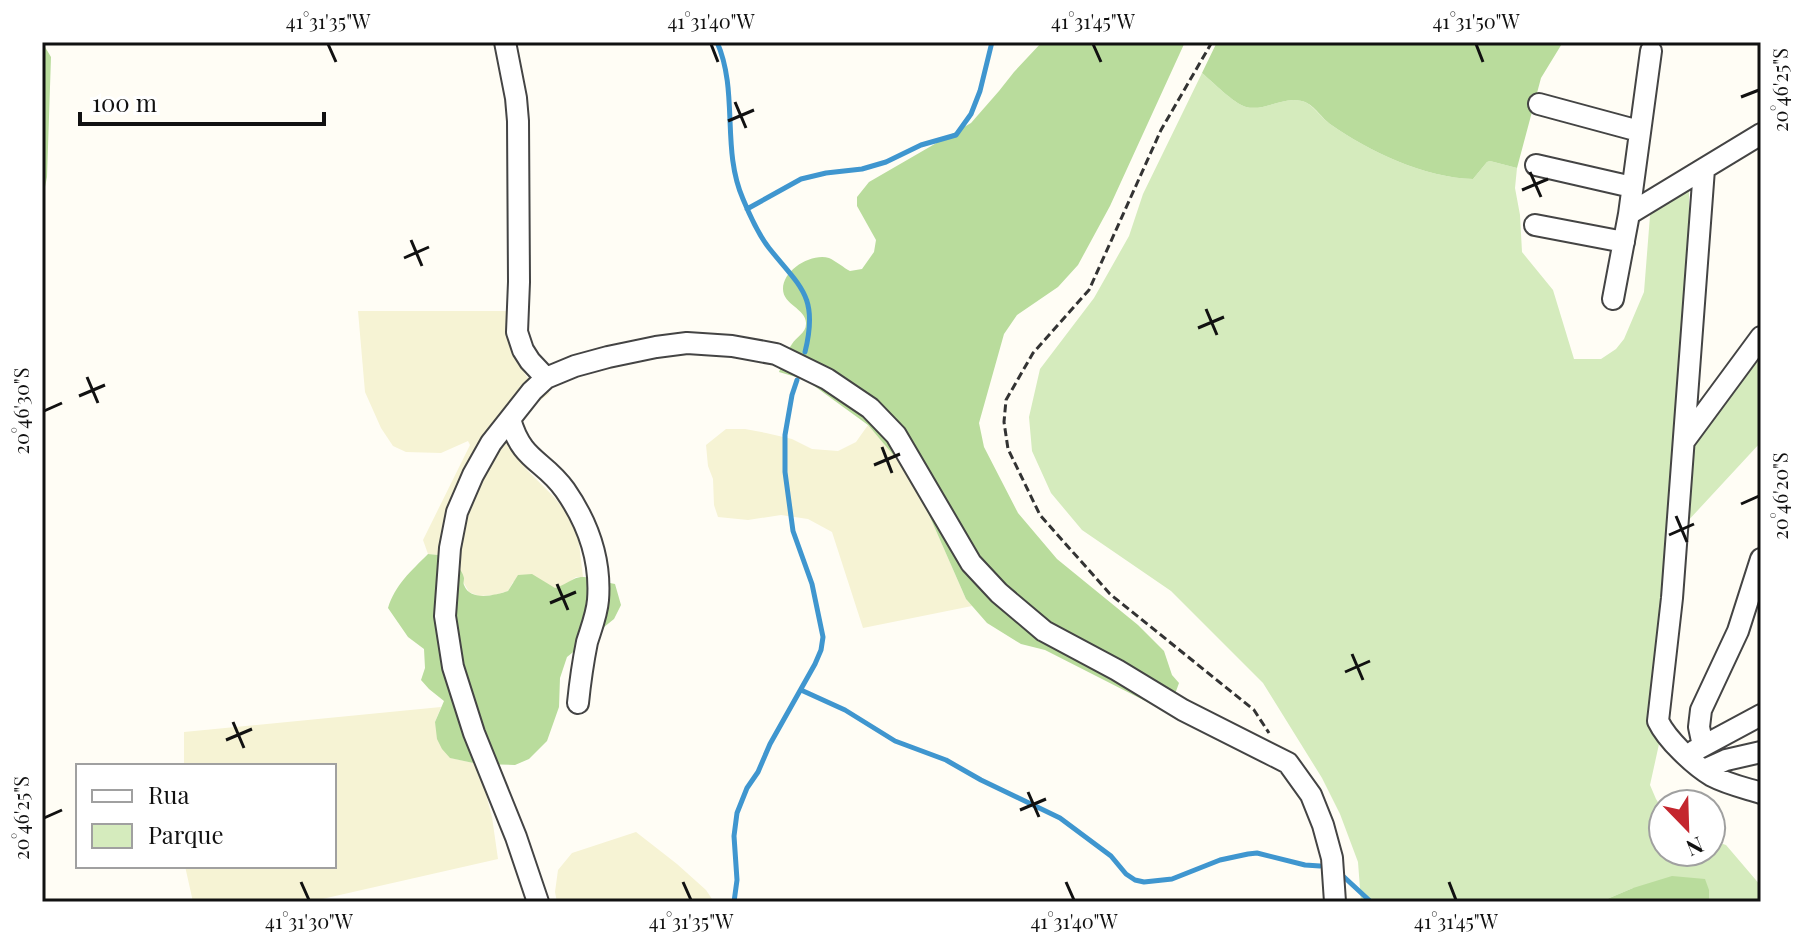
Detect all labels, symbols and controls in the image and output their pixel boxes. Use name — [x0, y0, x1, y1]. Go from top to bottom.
text: 41°31'35"W — [286, 7, 371, 34]
text: 41°31'40"W — [667, 7, 756, 34]
text: 41°31'45"W — [1051, 7, 1136, 34]
text: 41°31'50"W — [1432, 7, 1520, 34]
text: 20°46'25"S — [1766, 48, 1793, 132]
scale bar — [80, 76, 324, 126]
text: 100 m — [92, 86, 157, 118]
text: 20°46'30"S — [7, 367, 34, 455]
text: 20°46'20"S — [1766, 452, 1793, 540]
legend — [76, 764, 336, 868]
text: 20°46'25"S — [7, 776, 34, 860]
text: Rua — [148, 778, 189, 810]
north arrow — [1647, 788, 1727, 868]
text: Parque — [148, 818, 224, 850]
text: N — [1682, 830, 1708, 864]
text: 41°31'30"W — [265, 907, 354, 934]
text: 41°31'35"W — [649, 907, 734, 934]
text: 41°31'40"W — [1030, 907, 1119, 934]
text: 41°31'45"W — [1414, 907, 1499, 934]

